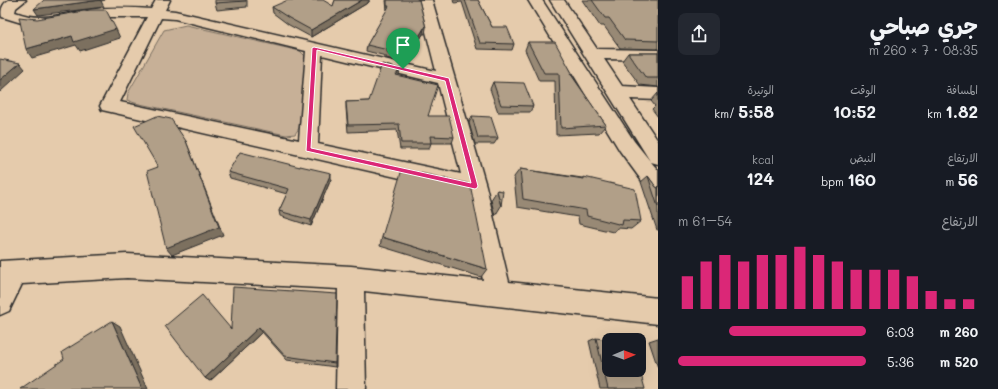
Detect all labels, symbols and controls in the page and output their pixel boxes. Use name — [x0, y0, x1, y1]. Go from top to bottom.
text: جري صباحي — [870, 11, 978, 40]
button: share — [678, 13, 720, 55]
pin — [386, 28, 420, 69]
icon: arrive — [392, 34, 414, 56]
text: 08:35 · 7 × 260 m — [869, 41, 978, 58]
text: الوتيرة — [747, 82, 774, 97]
text: الوقت — [850, 82, 876, 97]
text: المسافة — [947, 82, 978, 97]
text: 5:58 — [738, 100, 774, 122]
text: 10:52 — [833, 100, 876, 122]
text: 1.82 — [945, 100, 978, 122]
text: /km — [714, 106, 738, 121]
text: km — [927, 106, 945, 121]
text: النبض — [850, 150, 876, 165]
text: الارتفاع — [947, 150, 978, 165]
text: kcal — [752, 152, 774, 167]
text: 124 — [746, 167, 774, 189]
text: 160 — [847, 168, 876, 190]
text: 56 — [958, 168, 978, 190]
text: bpm — [821, 174, 847, 189]
text: m — [945, 174, 958, 189]
text: 54–61 m — [678, 212, 732, 229]
text: الارتفاع — [942, 212, 978, 229]
text: 6:03 — [886, 323, 914, 340]
text: 260 m — [939, 323, 978, 340]
north arrow — [602, 333, 646, 377]
map controls — [602, 333, 646, 377]
text: 5:36 — [887, 353, 914, 370]
text: 520 m — [940, 353, 978, 370]

